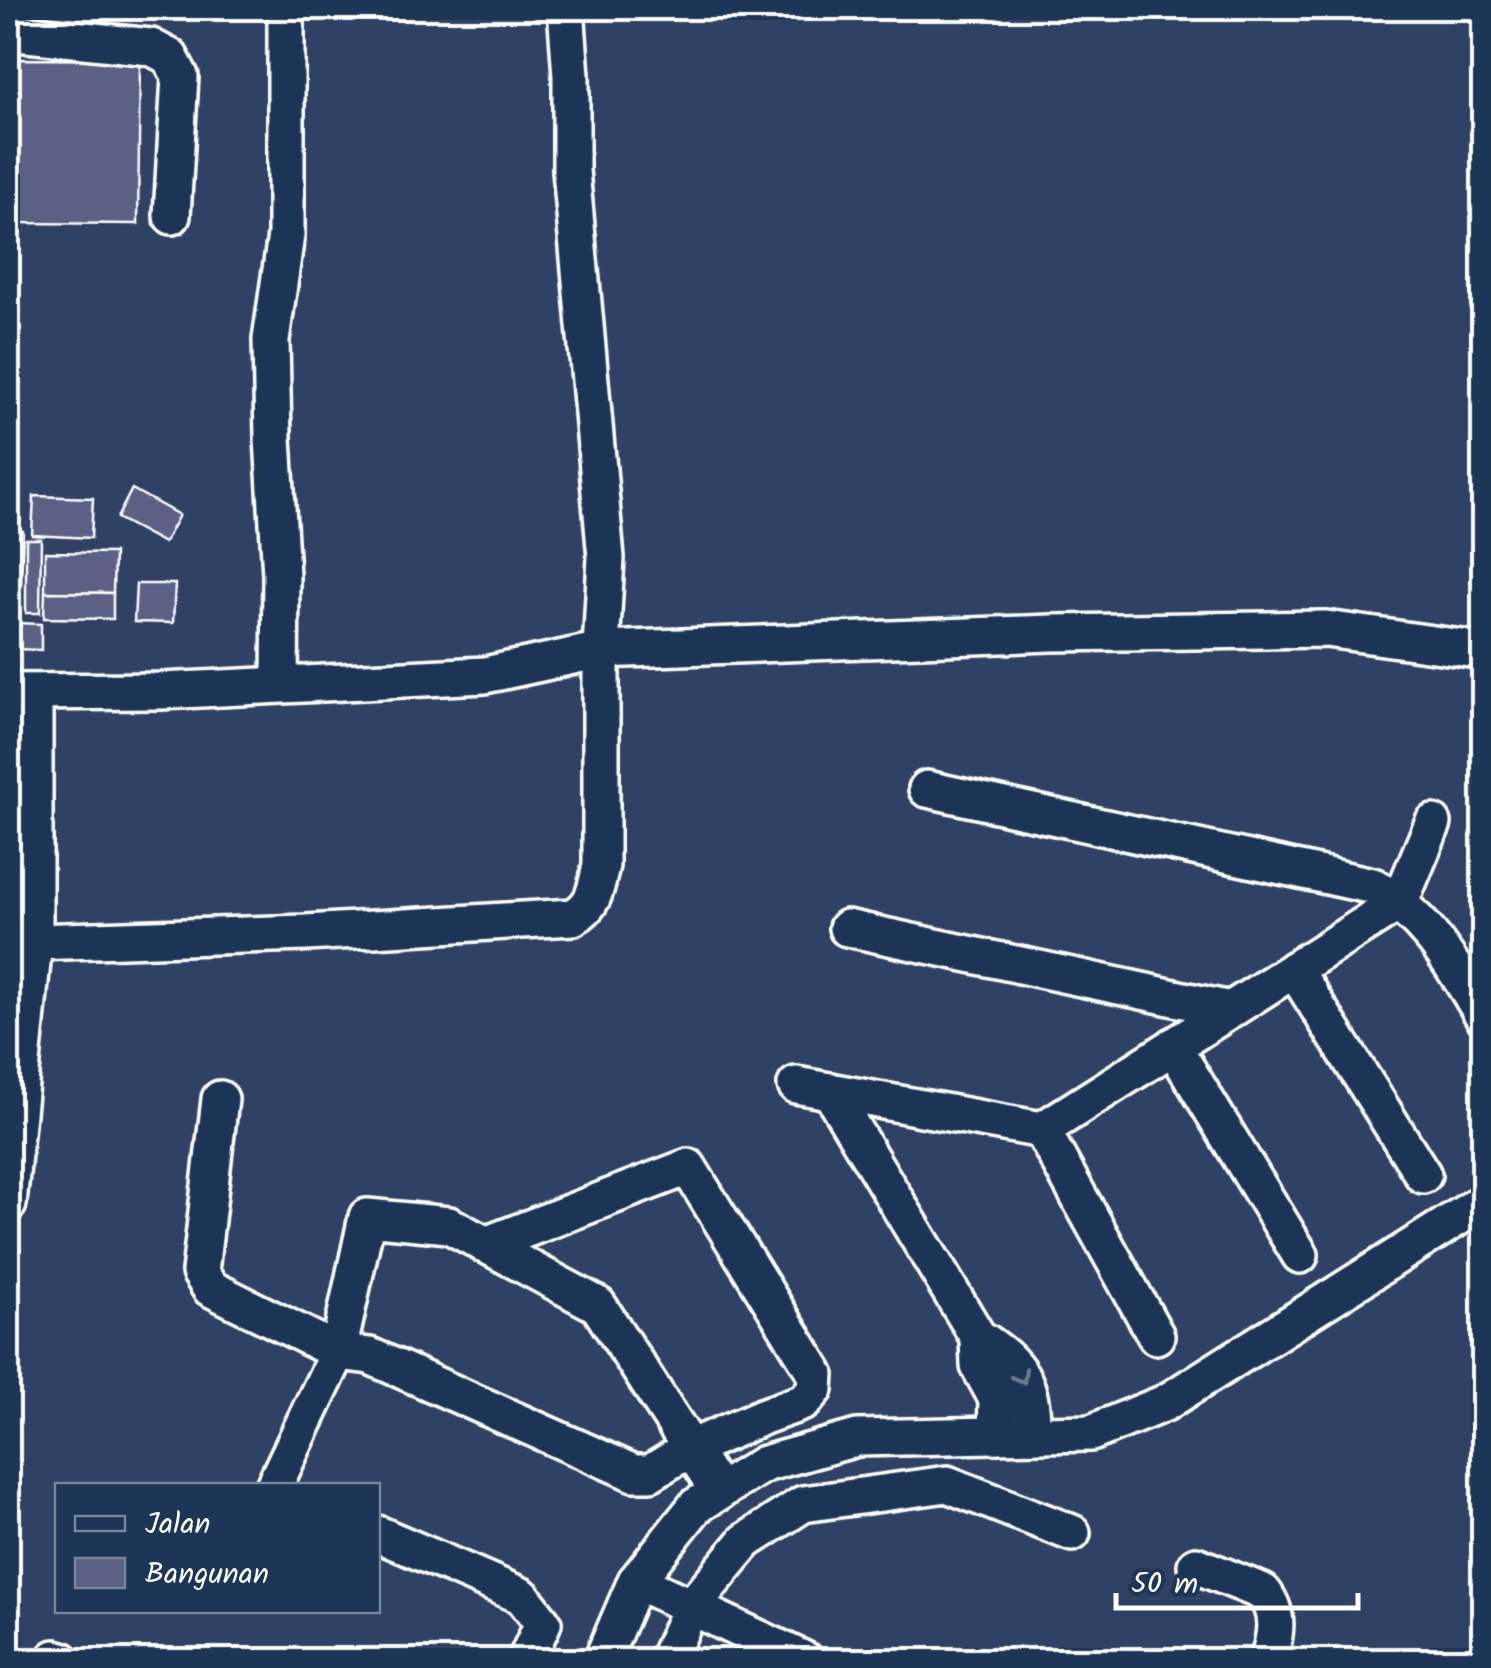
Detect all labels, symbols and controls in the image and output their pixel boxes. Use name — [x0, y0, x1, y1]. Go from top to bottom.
one-way arrow — [1008, 1367, 1028, 1385]
legend — [55, 1483, 380, 1613]
text: Jalan — [145, 1501, 211, 1549]
scale bar — [1116, 1548, 1358, 1610]
text: Bangunan — [145, 1551, 269, 1599]
text: 50 m — [1131, 1561, 1198, 1609]

